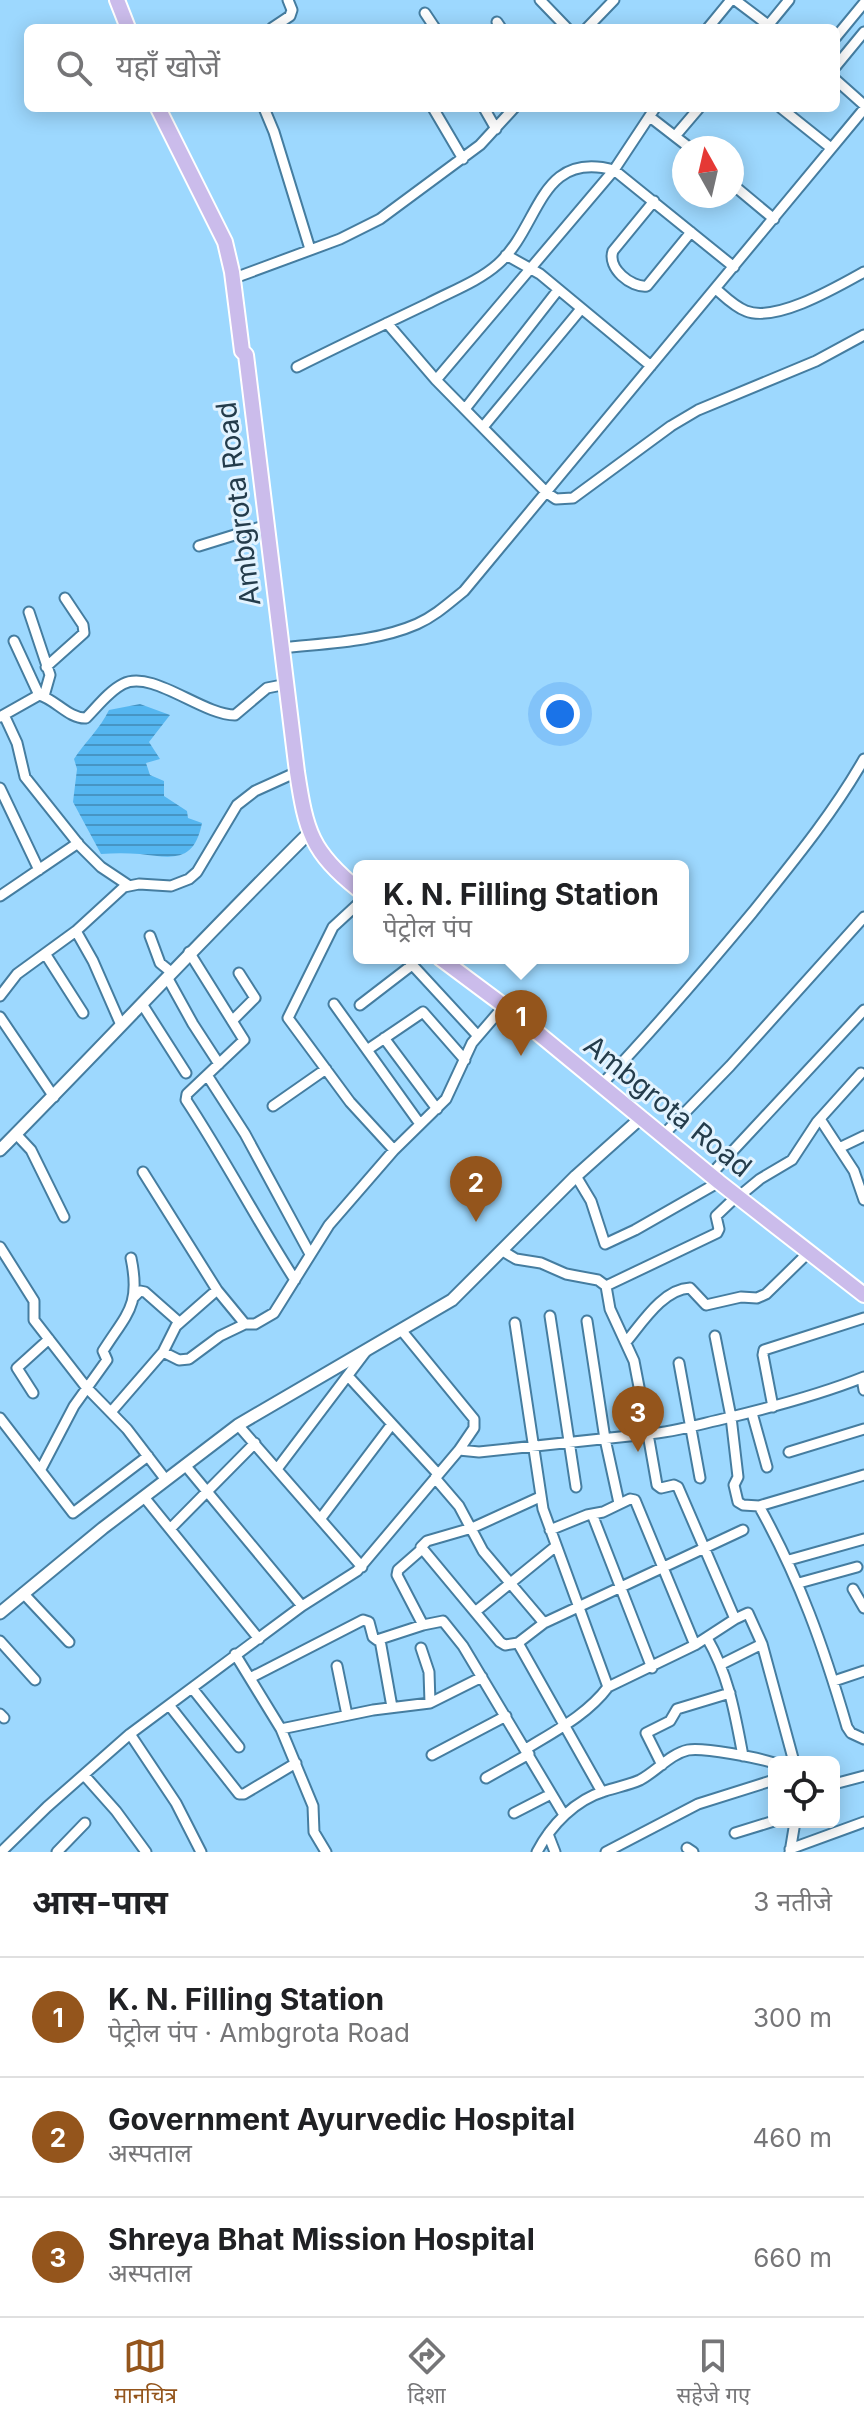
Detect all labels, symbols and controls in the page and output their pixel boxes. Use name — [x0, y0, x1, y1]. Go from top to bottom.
search box — [24, 24, 840, 112]
icon: search — [52, 46, 96, 90]
text: यहाँ खोजें — [116, 48, 220, 84]
north arrow — [672, 136, 744, 208]
street label: Ambgrota Road — [209, 400, 267, 608]
your location — [540, 694, 580, 734]
popup — [353, 860, 689, 964]
text: K. N. Filling Station — [383, 876, 659, 912]
text: पेट्रोल पंप — [383, 912, 472, 943]
pin: 1 — [495, 990, 547, 1056]
street label: Ambgrota Road — [577, 1028, 759, 1184]
pin: 2 — [450, 1156, 502, 1222]
pin: 3 — [612, 1386, 664, 1452]
map controls — [768, 1756, 840, 1828]
button: locate — [768, 1756, 840, 1828]
text: आस-पास — [32, 1881, 168, 1922]
text: 3 नतीजे — [753, 1886, 832, 1917]
text: K. N. Filling Station — [108, 1981, 384, 2017]
text: 1 — [52, 2002, 64, 2033]
text: 300 m — [753, 2002, 832, 2033]
text: पेट्रोल पंप · Ambgrota Road — [108, 2017, 410, 2048]
text: Government Ayurvedic Hospital — [108, 2101, 575, 2137]
text: 2 — [50, 2122, 66, 2153]
text: 460 m — [753, 2122, 832, 2153]
text: अस्पताल — [108, 2137, 192, 2168]
text: Shreya Bhat Mission Hospital — [108, 2221, 535, 2257]
text: 3 — [50, 2242, 66, 2273]
text: 660 m — [753, 2242, 832, 2273]
text: अस्पताल — [108, 2257, 192, 2288]
tab: मानचित्र — [114, 2334, 177, 2412]
tab: दिशा — [405, 2334, 449, 2412]
tab: सहेजे गए — [676, 2334, 750, 2412]

